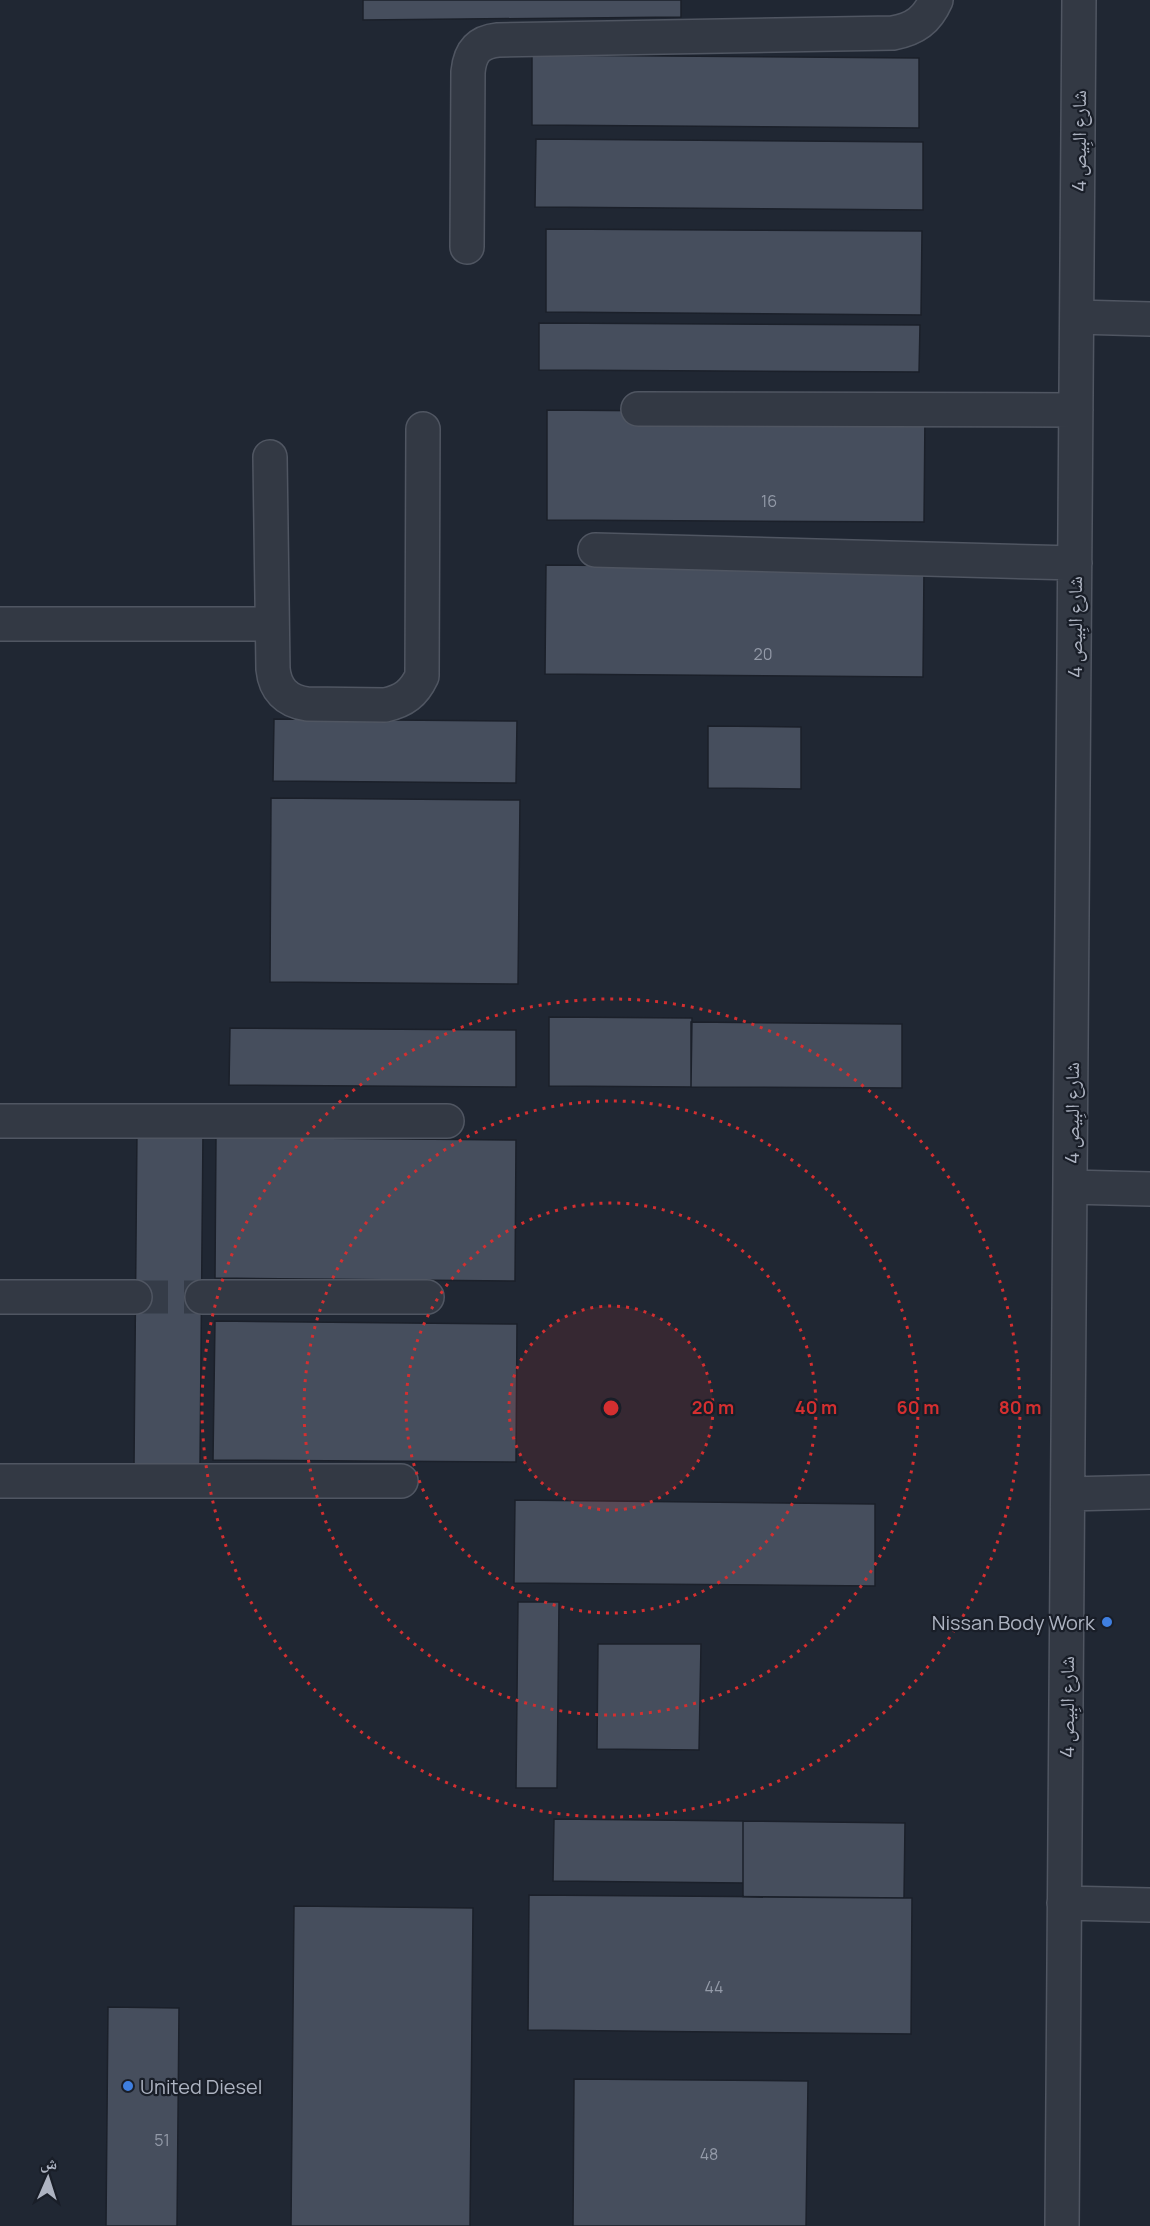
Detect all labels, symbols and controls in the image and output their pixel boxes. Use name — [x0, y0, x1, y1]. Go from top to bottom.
street label: شارع البِيص 4 — [1065, 90, 1094, 192]
house number: 16 — [761, 490, 777, 512]
street label: شارع البِيص 4 — [1061, 576, 1090, 678]
house number: 20 — [754, 643, 772, 665]
street label: شارع البِيص 4 — [1058, 1062, 1087, 1164]
text: 20 m — [692, 1395, 734, 1419]
text: 40 m — [795, 1395, 837, 1419]
text: 60 m — [897, 1395, 939, 1419]
text: 80 m — [999, 1395, 1041, 1419]
centre of rings — [601, 1398, 621, 1418]
place label: Nissan Body Work — [932, 1609, 1096, 1636]
marker: Nissan Body Work — [1100, 1615, 1114, 1629]
street label: شارع البِيص 4 — [1053, 1656, 1082, 1758]
house number: 44 — [704, 1976, 724, 1998]
place label: United Diesel — [140, 2073, 262, 2100]
marker: United Diesel — [121, 2079, 135, 2093]
house number: 51 — [154, 2129, 170, 2151]
house number: 48 — [700, 2143, 718, 2165]
north arrow — [18, 2148, 78, 2208]
text: ش — [40, 2152, 58, 2174]

